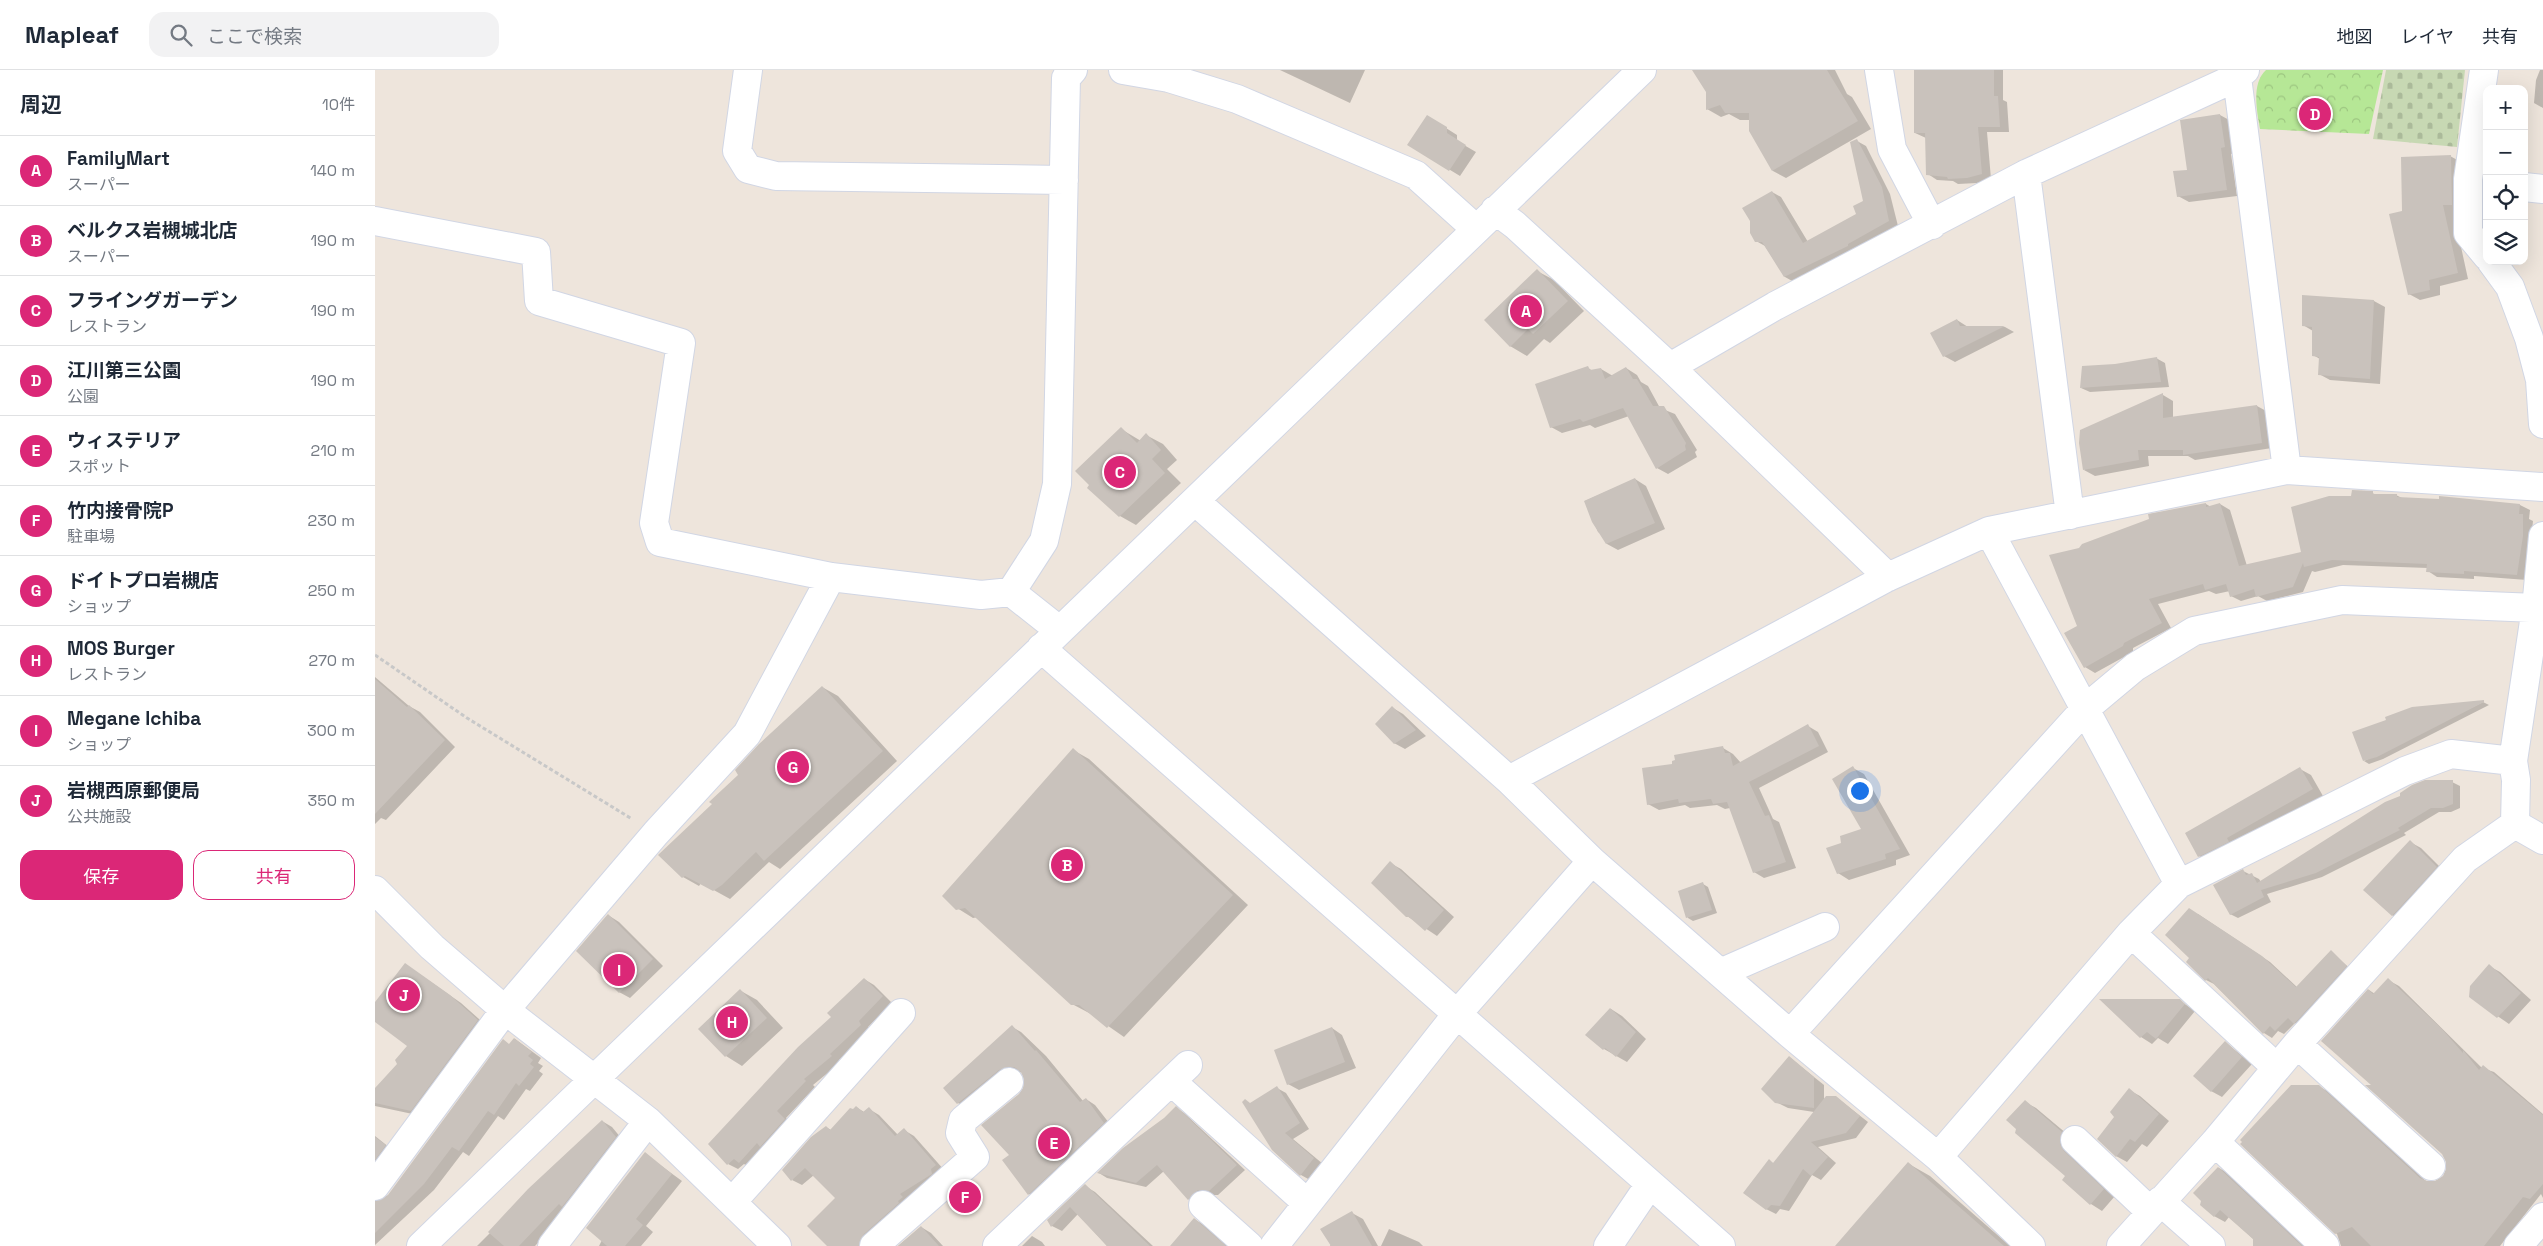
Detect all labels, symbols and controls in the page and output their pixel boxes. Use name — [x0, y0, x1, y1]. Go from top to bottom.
search box — [149, 12, 499, 57]
text: Mapleaf — [25, 19, 119, 50]
icon: search — [167, 21, 195, 49]
text: ここで検索 — [207, 24, 302, 49]
text: 地図 — [2337, 25, 2373, 48]
text: レイヤ — [2401, 25, 2454, 48]
text: 共有 — [2482, 25, 2518, 48]
map controls — [2483, 85, 2528, 265]
button: + — [2483, 85, 2528, 130]
text: 周辺 — [20, 91, 62, 118]
text: 10件 — [322, 94, 355, 115]
pin: D — [2299, 95, 2331, 133]
button: − — [2483, 130, 2528, 175]
text: FamilyMart — [67, 146, 170, 171]
text: A — [31, 160, 41, 181]
text: 140 m — [310, 160, 355, 181]
text: スーパー — [67, 174, 131, 195]
button: locate — [2483, 175, 2528, 220]
text: ベルクス岩槻城北店 — [67, 218, 237, 243]
button: layers — [2483, 220, 2528, 265]
text: B — [31, 230, 41, 251]
text: 190 m — [310, 230, 355, 251]
text: スーパー — [67, 246, 131, 267]
text: フライングガーデン — [67, 288, 238, 313]
pin: A — [1510, 292, 1542, 330]
text: C — [31, 300, 41, 321]
text: 190 m — [310, 300, 355, 321]
text: レストラン — [67, 316, 147, 337]
text: 江川第三公園 — [67, 358, 181, 383]
text: D — [31, 370, 41, 391]
text: 190 m — [310, 370, 355, 391]
text: 公園 — [67, 386, 99, 407]
text: ウィステリア — [67, 428, 181, 453]
text: E — [32, 440, 40, 461]
text: 210 m — [311, 440, 355, 461]
pin: C — [1104, 453, 1136, 491]
text: スポット — [67, 456, 131, 477]
text: 竹内接骨院P — [67, 498, 173, 523]
text: F — [32, 510, 40, 531]
text: 230 m — [308, 510, 355, 531]
text: 駐車場 — [67, 526, 115, 547]
text: ドイトプロ岩槻店 — [67, 568, 219, 593]
text: G — [31, 580, 41, 601]
text: 250 m — [308, 580, 355, 601]
text: ショップ — [67, 596, 131, 617]
text: MOS Burger — [67, 636, 175, 661]
text: H — [31, 650, 41, 671]
text: 270 m — [308, 650, 355, 671]
text: レストラン — [67, 664, 147, 685]
text: Megane Ichiba — [67, 706, 201, 731]
text: I — [34, 720, 38, 741]
text: 300 m — [307, 720, 355, 741]
text: ショップ — [67, 734, 131, 755]
pin: G — [777, 748, 809, 786]
text: 岩槻西原郵便局 — [67, 778, 200, 803]
your location — [1847, 778, 1873, 804]
text: J — [31, 790, 41, 811]
text: 350 m — [308, 790, 355, 811]
text: 公共施設 — [67, 806, 131, 827]
pin: B — [1051, 846, 1083, 884]
button: 保存 — [20, 850, 183, 900]
button: 共有 — [193, 850, 355, 900]
pin: I — [603, 951, 635, 989]
pin: J — [388, 976, 420, 1014]
pin: H — [716, 1003, 748, 1041]
pin: E — [1038, 1124, 1070, 1162]
pin: F — [949, 1178, 981, 1216]

